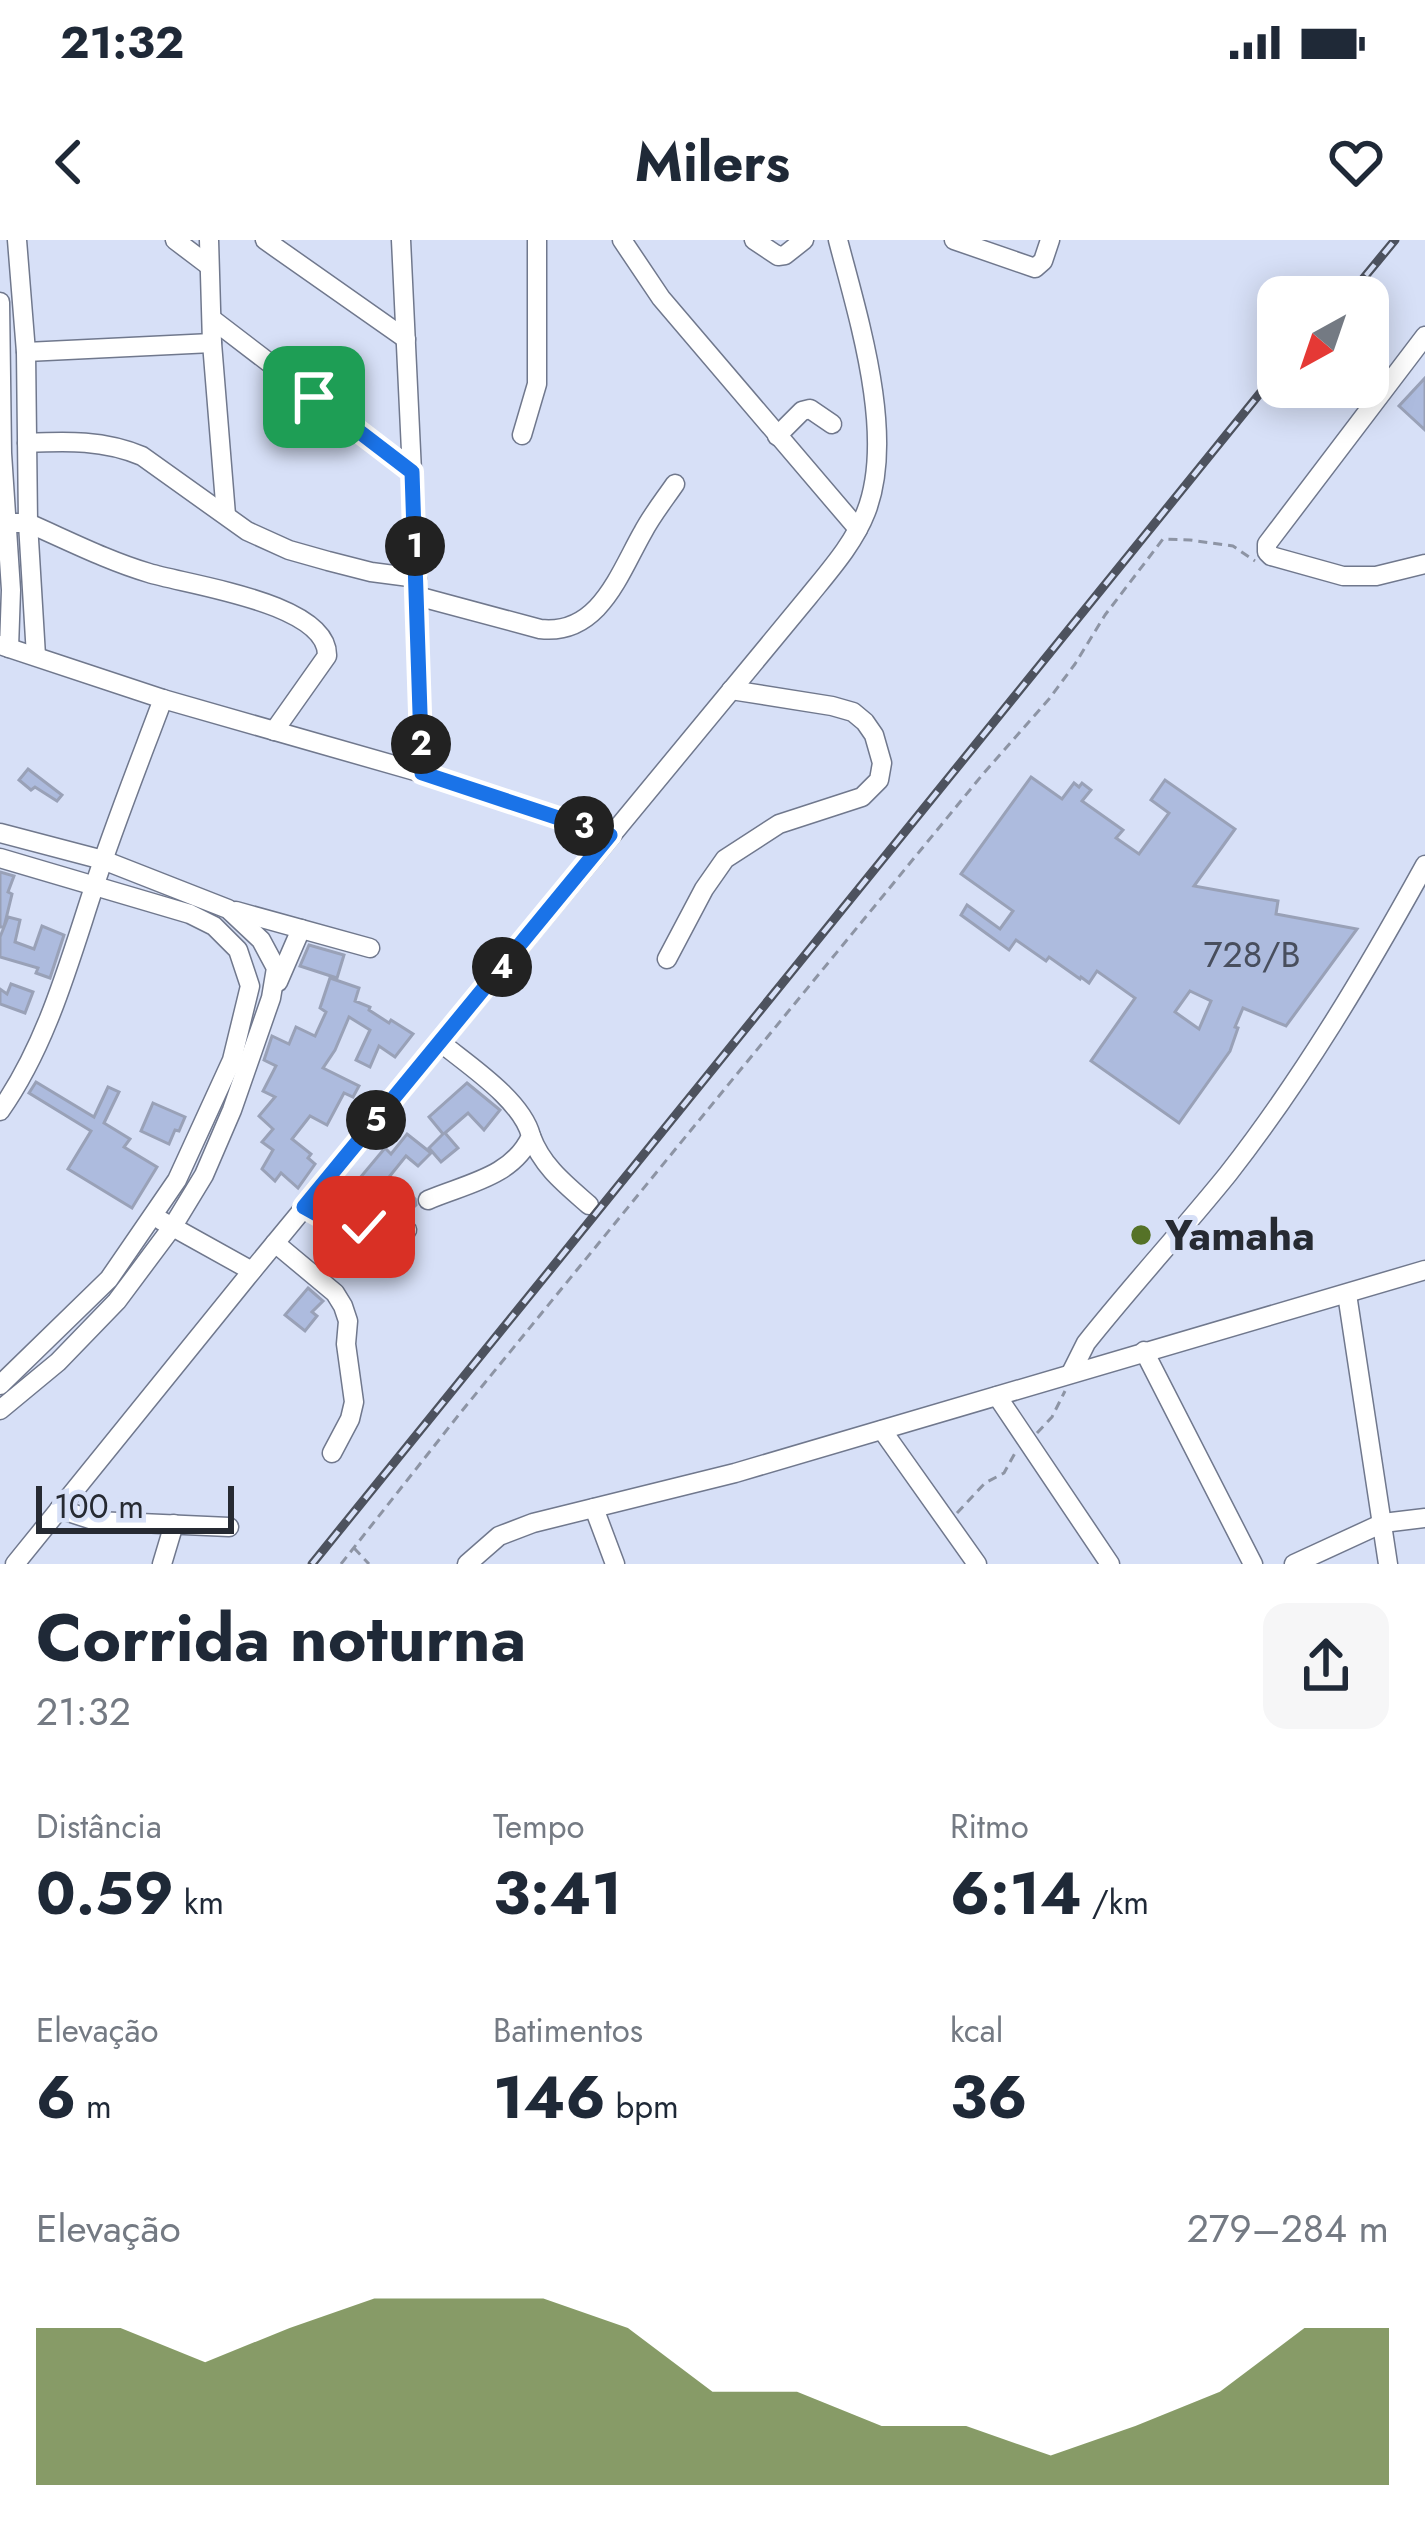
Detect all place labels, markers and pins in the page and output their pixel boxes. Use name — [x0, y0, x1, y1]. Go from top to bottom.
pin — [263, 346, 365, 448]
pin: 1 — [385, 516, 445, 576]
pin: 2 — [391, 714, 451, 774]
pin: 3 — [554, 796, 614, 856]
pin: 4 — [472, 937, 532, 997]
pin: 5 — [346, 1090, 406, 1150]
pin — [313, 1176, 415, 1278]
place label: Yamaha — [1164, 1205, 1315, 1266]
marker: Yamaha — [1128, 1222, 1154, 1248]

